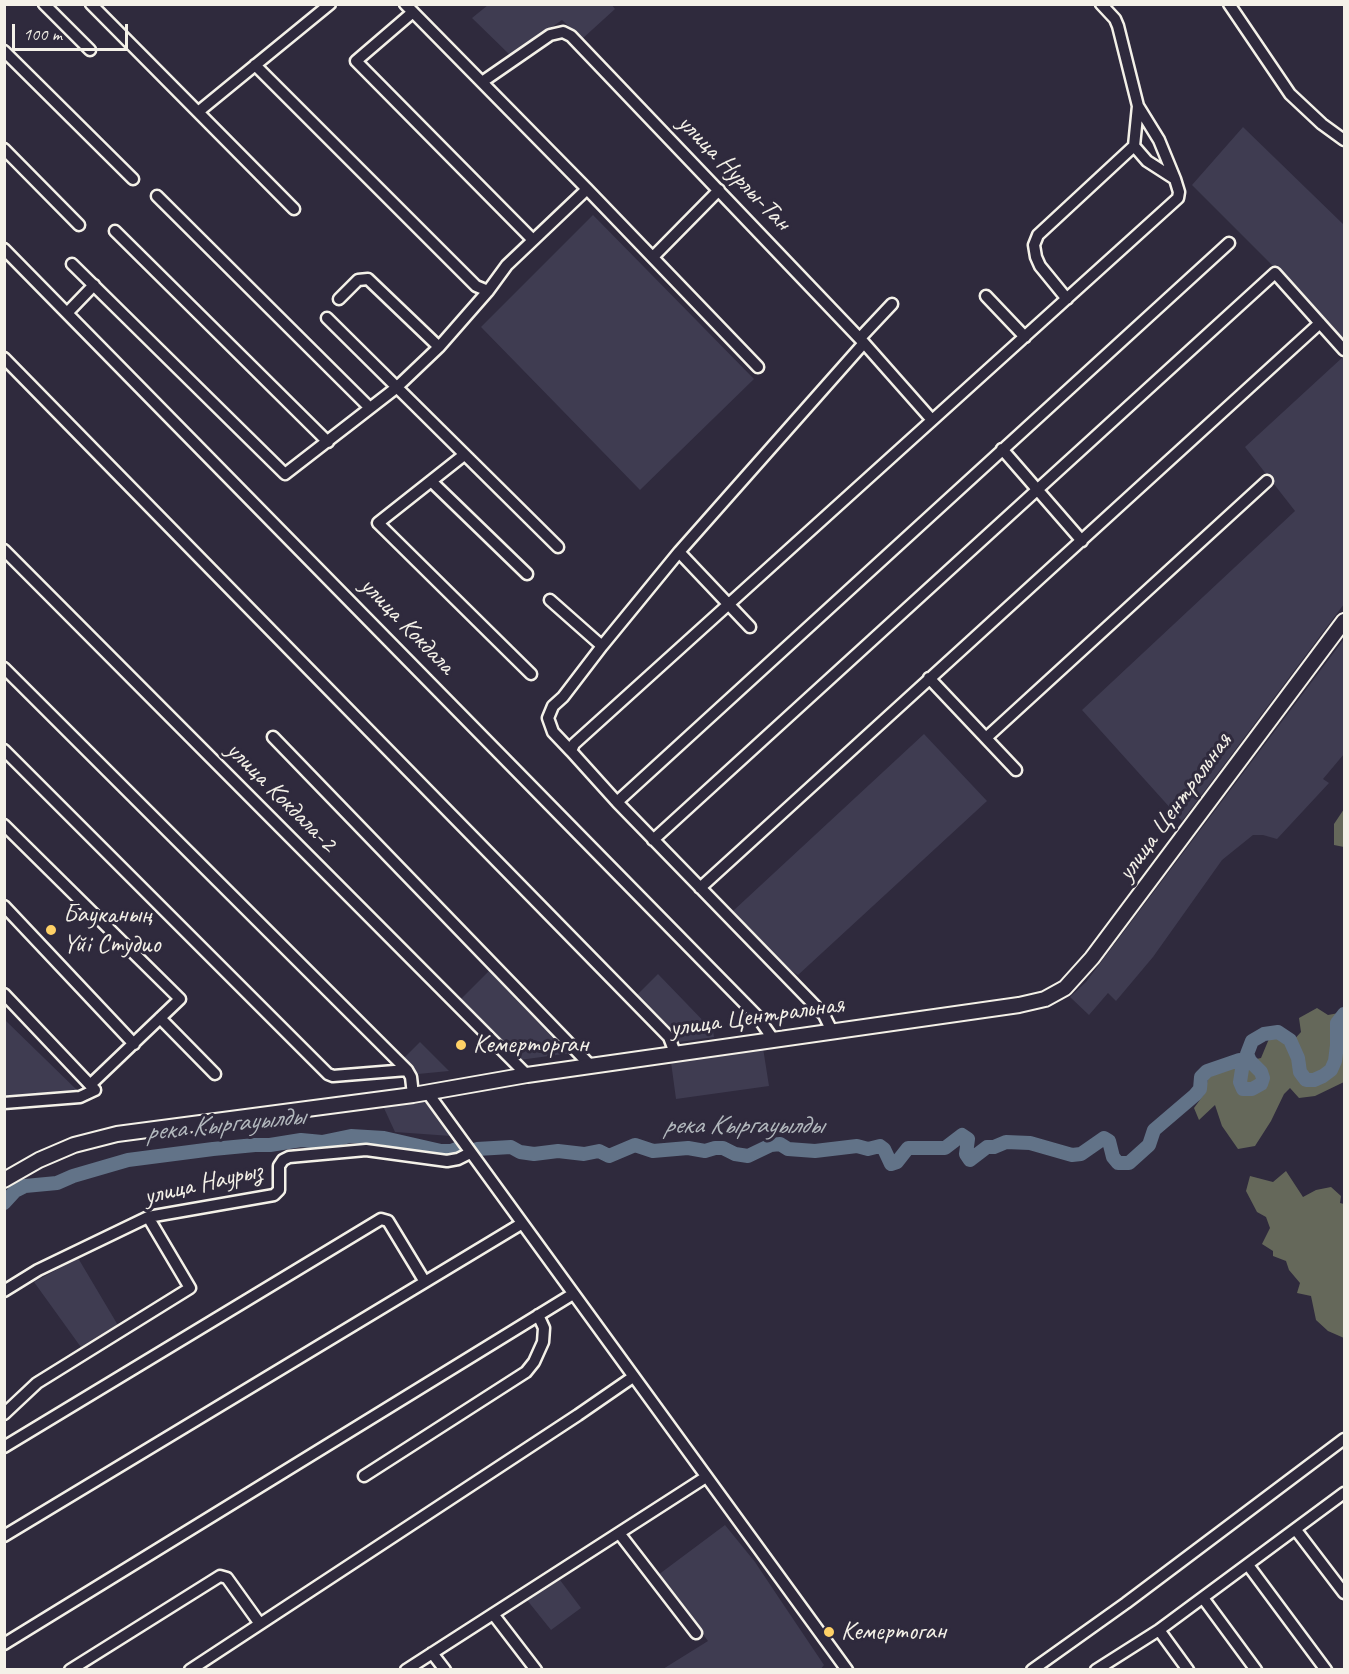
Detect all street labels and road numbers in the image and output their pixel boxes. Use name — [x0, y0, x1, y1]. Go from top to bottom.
street label: улица Нурлы-Тан — [671, 108, 797, 238]
street label: улица Кокдала — [353, 571, 461, 681]
street label: улица Центральная — [1111, 727, 1239, 887]
street label: улица Кокдала-2 — [219, 735, 343, 859]
street label: улица Центральная — [668, 989, 846, 1045]
street label: улица Наурыз — [141, 1155, 265, 1213]

